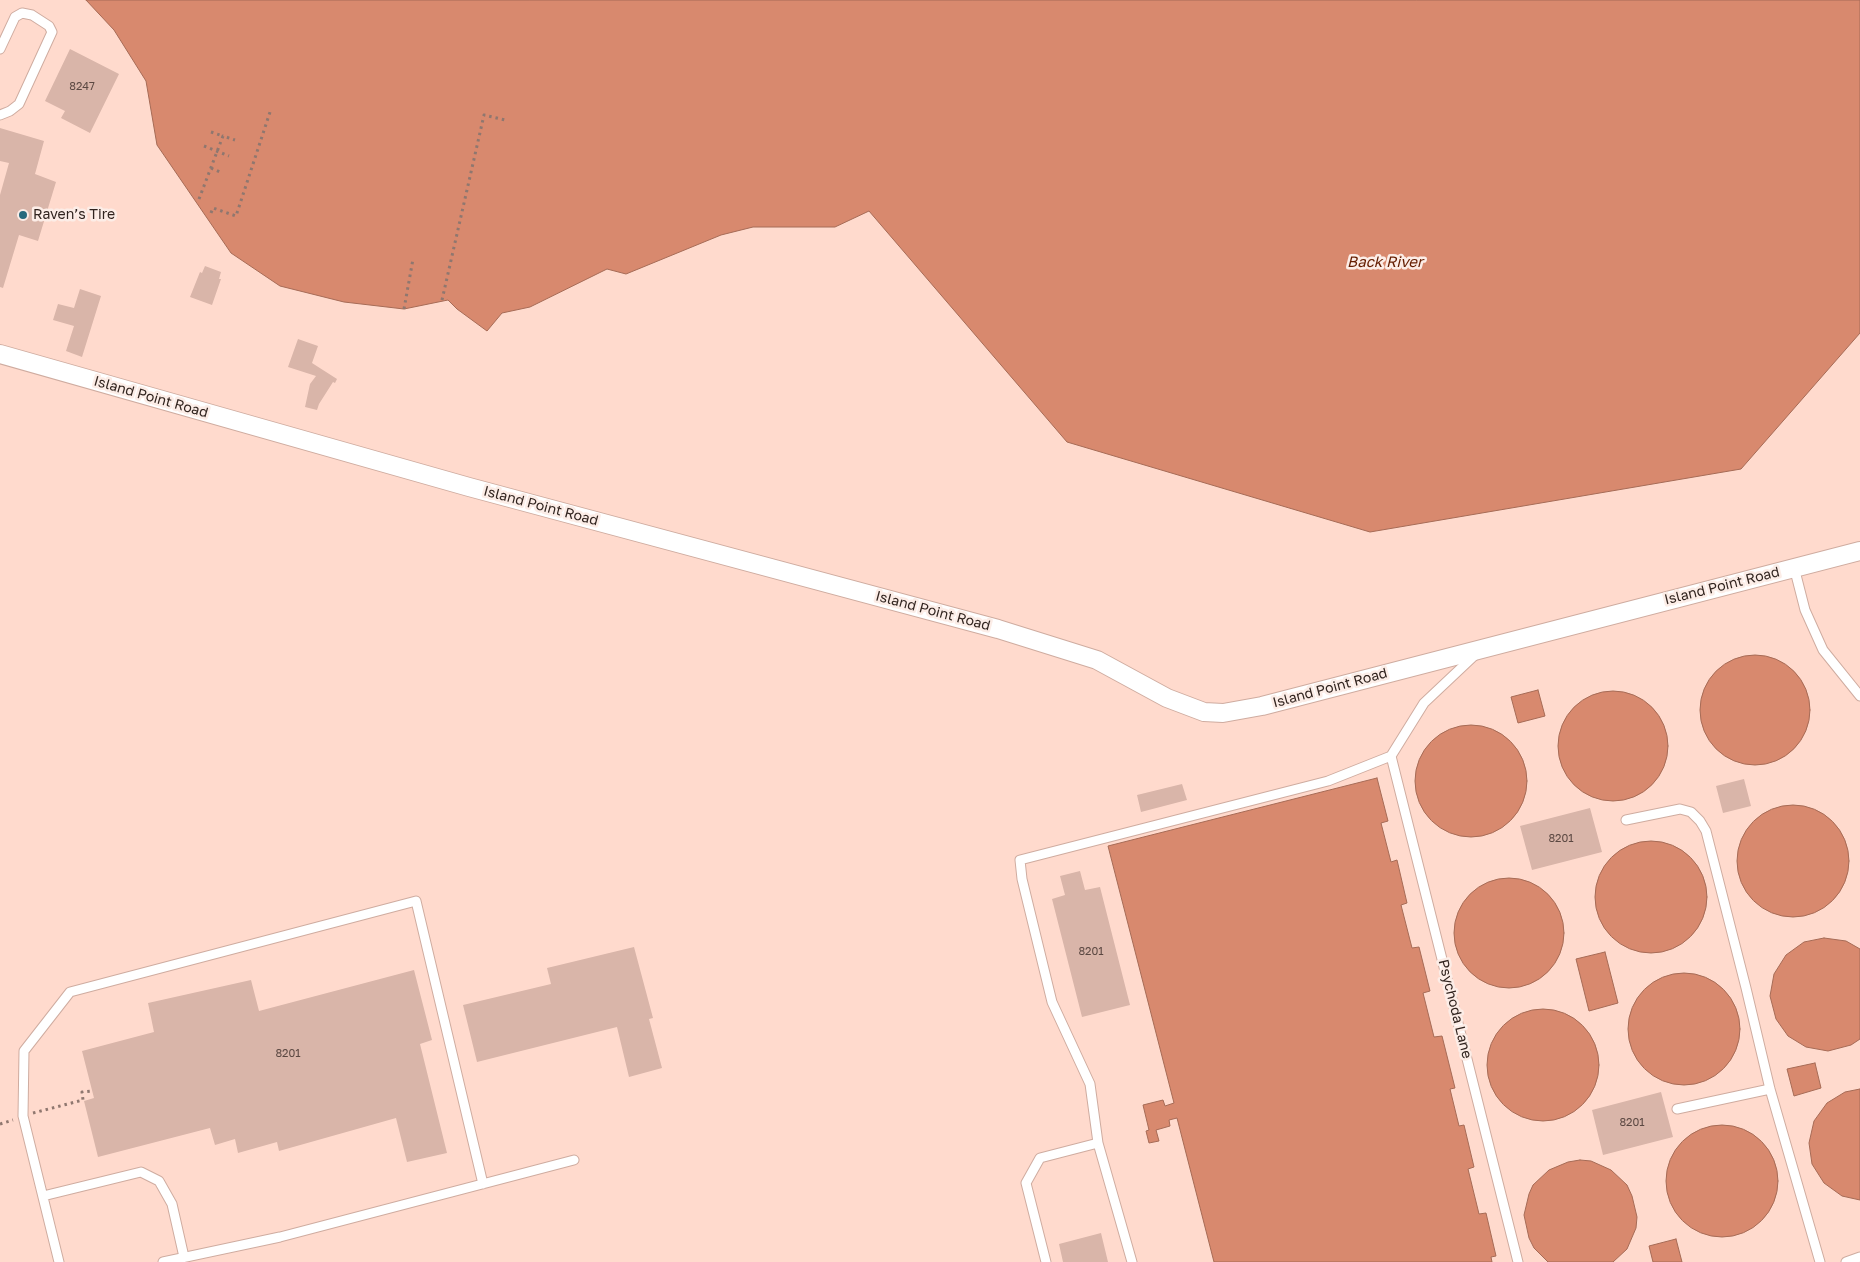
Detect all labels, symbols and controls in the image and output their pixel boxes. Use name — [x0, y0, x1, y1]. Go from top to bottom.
house number: 8247 — [69, 80, 95, 94]
place label: Raven’s Tire — [33, 207, 115, 223]
marker: Raven’s Tire — [17, 209, 29, 221]
water label: Back River — [1347, 253, 1423, 271]
street label: Island Point Road — [92, 373, 210, 421]
street label: Island Point Road — [482, 483, 600, 529]
street label: Island Point Road — [1663, 564, 1781, 608]
street label: Island Point Road — [874, 588, 992, 634]
street label: Island Point Road — [1271, 665, 1389, 711]
house number: 8201 — [1548, 832, 1574, 846]
house number: 8201 — [1078, 945, 1104, 959]
street label: Psychoda Lane — [1435, 958, 1475, 1060]
house number: 8201 — [275, 1047, 301, 1061]
house number: 8201 — [1619, 1116, 1645, 1130]

